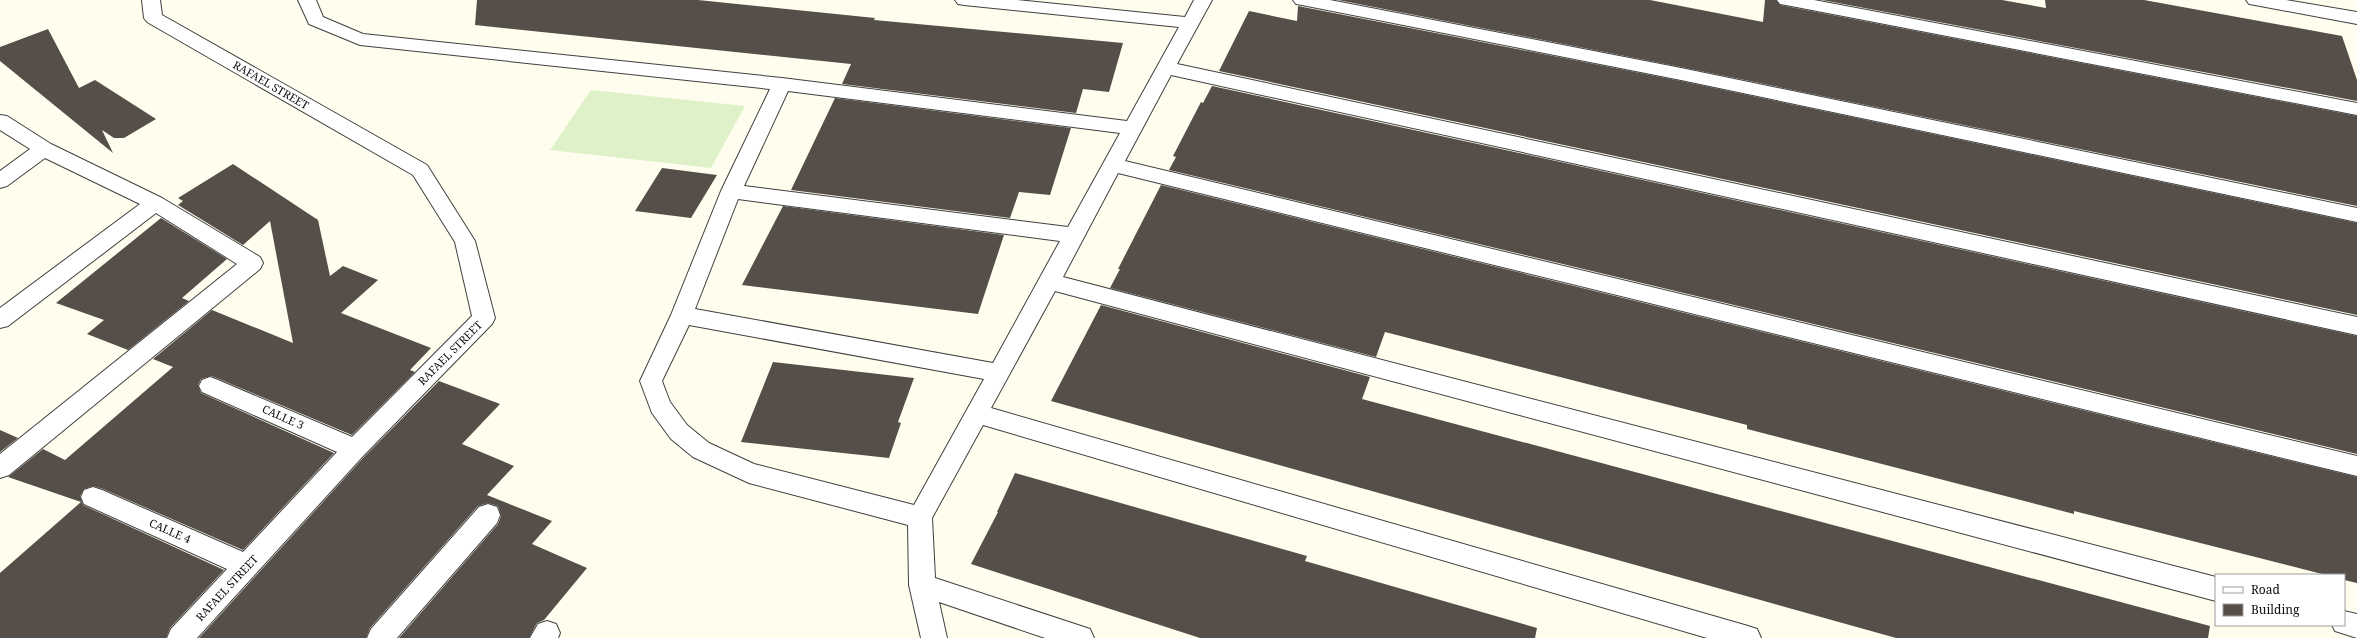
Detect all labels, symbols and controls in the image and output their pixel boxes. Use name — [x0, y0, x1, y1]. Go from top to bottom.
street label: RAFAEL STREET — [231, 57, 312, 112]
street label: RAFAEL STREET — [414, 317, 485, 388]
street label: CALLE 3 — [260, 401, 306, 432]
street label: CALLE 4 — [147, 515, 193, 546]
street label: RAFAEL STREET — [192, 551, 261, 624]
legend — [2215, 574, 2345, 626]
text: Road — [2251, 581, 2281, 598]
text: Building — [2251, 601, 2300, 618]

